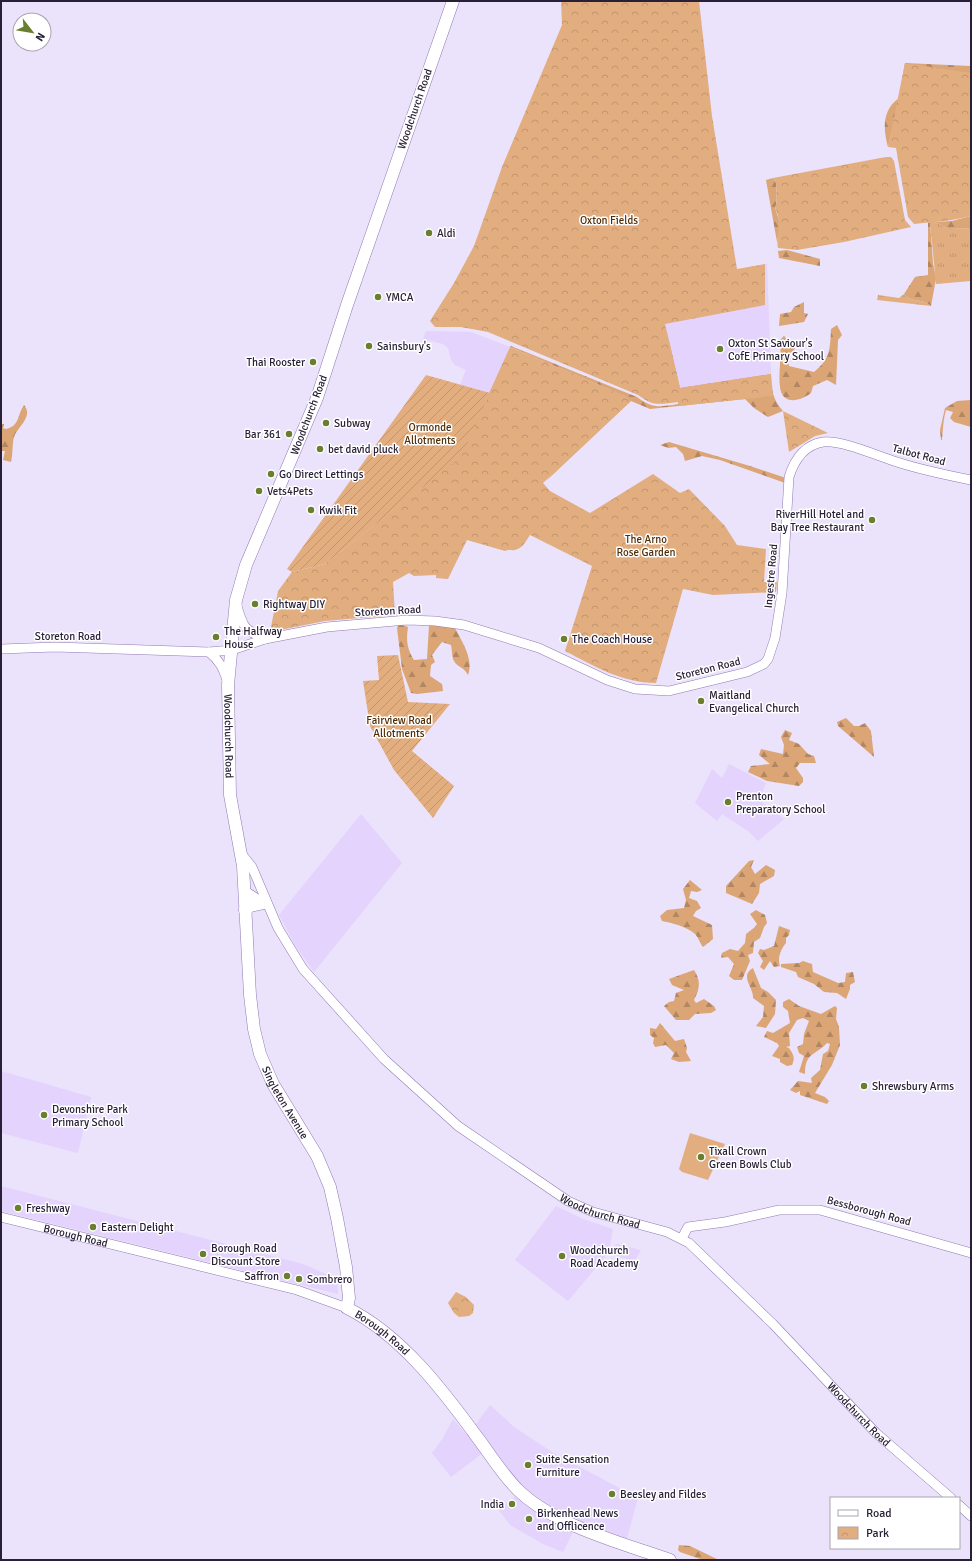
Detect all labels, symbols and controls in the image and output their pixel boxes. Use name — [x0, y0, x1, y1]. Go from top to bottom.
north arrow — [12, 12, 52, 52]
text: N — [33, 30, 48, 44]
street label: Woodchurch Road — [395, 67, 435, 151]
park label: Oxton Fields — [580, 214, 638, 227]
place label: Aldi — [437, 227, 456, 240]
marker: Aldi — [424, 228, 434, 238]
place label: YMCA — [386, 291, 414, 304]
marker: YMCA — [373, 292, 383, 302]
place label: Oxton St Saviour's CofE Primary School — [728, 337, 824, 363]
place label: Sainsbury's — [377, 340, 431, 353]
marker: Sainsbury's — [364, 341, 374, 351]
marker: Oxton St Saviour's CofE Primary School — [715, 344, 725, 354]
place label: Thai Rooster — [247, 356, 305, 369]
marker: Thai Rooster — [308, 357, 318, 367]
street label: Woodchurch Road — [288, 373, 330, 457]
place label: Subway — [334, 417, 371, 430]
marker: Subway — [321, 418, 331, 428]
park label: Ormonde Allotments — [404, 421, 456, 447]
place label: Bar 361 — [244, 428, 281, 441]
marker: Bar 361 — [284, 429, 294, 439]
street label: Talbot Road — [891, 442, 947, 468]
place label: bet david pluck — [328, 443, 399, 456]
marker: bet david pluck — [315, 444, 325, 454]
place label: Go Direct Lettings — [279, 468, 364, 481]
marker: Go Direct Lettings — [266, 469, 276, 479]
place label: Vets4Pets — [267, 485, 313, 498]
marker: Vets4Pets — [254, 486, 264, 496]
place label: Kwik Fit — [319, 504, 357, 517]
marker: Kwik Fit — [306, 505, 316, 515]
place label: RiverHill Hotel and Bay Tree Restaurant — [771, 508, 864, 534]
marker: RiverHill Hotel and Bay Tree Restaurant — [867, 515, 877, 525]
park label: The Arno Rose Garden — [617, 533, 675, 559]
street label: Ingestre Road — [762, 543, 780, 609]
place label: Rightway DIY — [263, 598, 326, 611]
marker: Rightway DIY — [250, 599, 260, 609]
street label: Storeton Road — [355, 603, 422, 619]
place label: The Halfway House — [224, 625, 283, 651]
street label: Storeton Road — [35, 630, 101, 643]
marker: The Halfway House — [211, 632, 221, 642]
place label: The Coach House — [572, 633, 652, 646]
marker: The Coach House — [559, 634, 569, 644]
street label: Storeton Road — [674, 655, 742, 683]
place label: Maitland Evangelical Church — [709, 689, 799, 715]
street label: Woodchurch Road — [222, 694, 236, 779]
marker: Maitland Evangelical Church — [696, 696, 706, 706]
park label: Fairview Road Allotments — [366, 714, 432, 740]
place label: Prenton Preparatory School — [736, 790, 826, 816]
marker: Prenton Preparatory School — [723, 797, 733, 807]
street label: Singleton Avenue — [260, 1064, 311, 1141]
place label: Shrewsbury Arms — [872, 1080, 954, 1093]
marker: Shrewsbury Arms — [859, 1081, 869, 1091]
place label: Devonshire Park Primary School — [52, 1103, 128, 1129]
marker: Devonshire Park Primary School — [39, 1110, 49, 1120]
place label: Tixall Crown Green Bowls Club — [709, 1145, 792, 1171]
marker: Tixall Crown Green Bowls Club — [696, 1152, 706, 1162]
street label: Woodchurch Road — [557, 1191, 642, 1231]
street label: Bessborough Road — [825, 1194, 913, 1229]
place label: Freshway — [26, 1202, 71, 1215]
marker: Freshway — [13, 1203, 23, 1213]
street label: Borough Road — [42, 1221, 109, 1250]
place label: Eastern Delight — [101, 1221, 174, 1234]
marker: Eastern Delight — [88, 1222, 98, 1232]
place label: Borough Road Discount Store — [211, 1242, 280, 1268]
place label: Woodchurch Road Academy — [570, 1244, 639, 1270]
marker: Borough Road Discount Store — [198, 1249, 208, 1259]
marker: Woodchurch Road Academy — [557, 1251, 567, 1261]
place label: Saffron — [245, 1270, 279, 1283]
marker: Saffron — [282, 1271, 292, 1281]
place label: Sombrero — [307, 1273, 353, 1286]
marker: Sombrero — [294, 1274, 304, 1284]
street label: Borough Road — [353, 1307, 413, 1358]
street label: Woodchurch Road — [825, 1379, 893, 1449]
place label: Suite Sensation Furniture — [536, 1453, 609, 1479]
marker: Suite Sensation Furniture — [523, 1460, 533, 1470]
place label: Beesley and Fildes — [620, 1488, 707, 1501]
marker: Beesley and Fildes — [607, 1489, 617, 1499]
legend — [830, 1497, 960, 1549]
place label: India — [480, 1498, 504, 1511]
marker: India — [507, 1499, 517, 1509]
text: Road — [866, 1506, 892, 1521]
place label: Birkenhead News and Offlicence — [537, 1507, 619, 1533]
marker: Birkenhead News and Offlicence — [524, 1514, 534, 1524]
text: Park — [866, 1526, 889, 1541]

